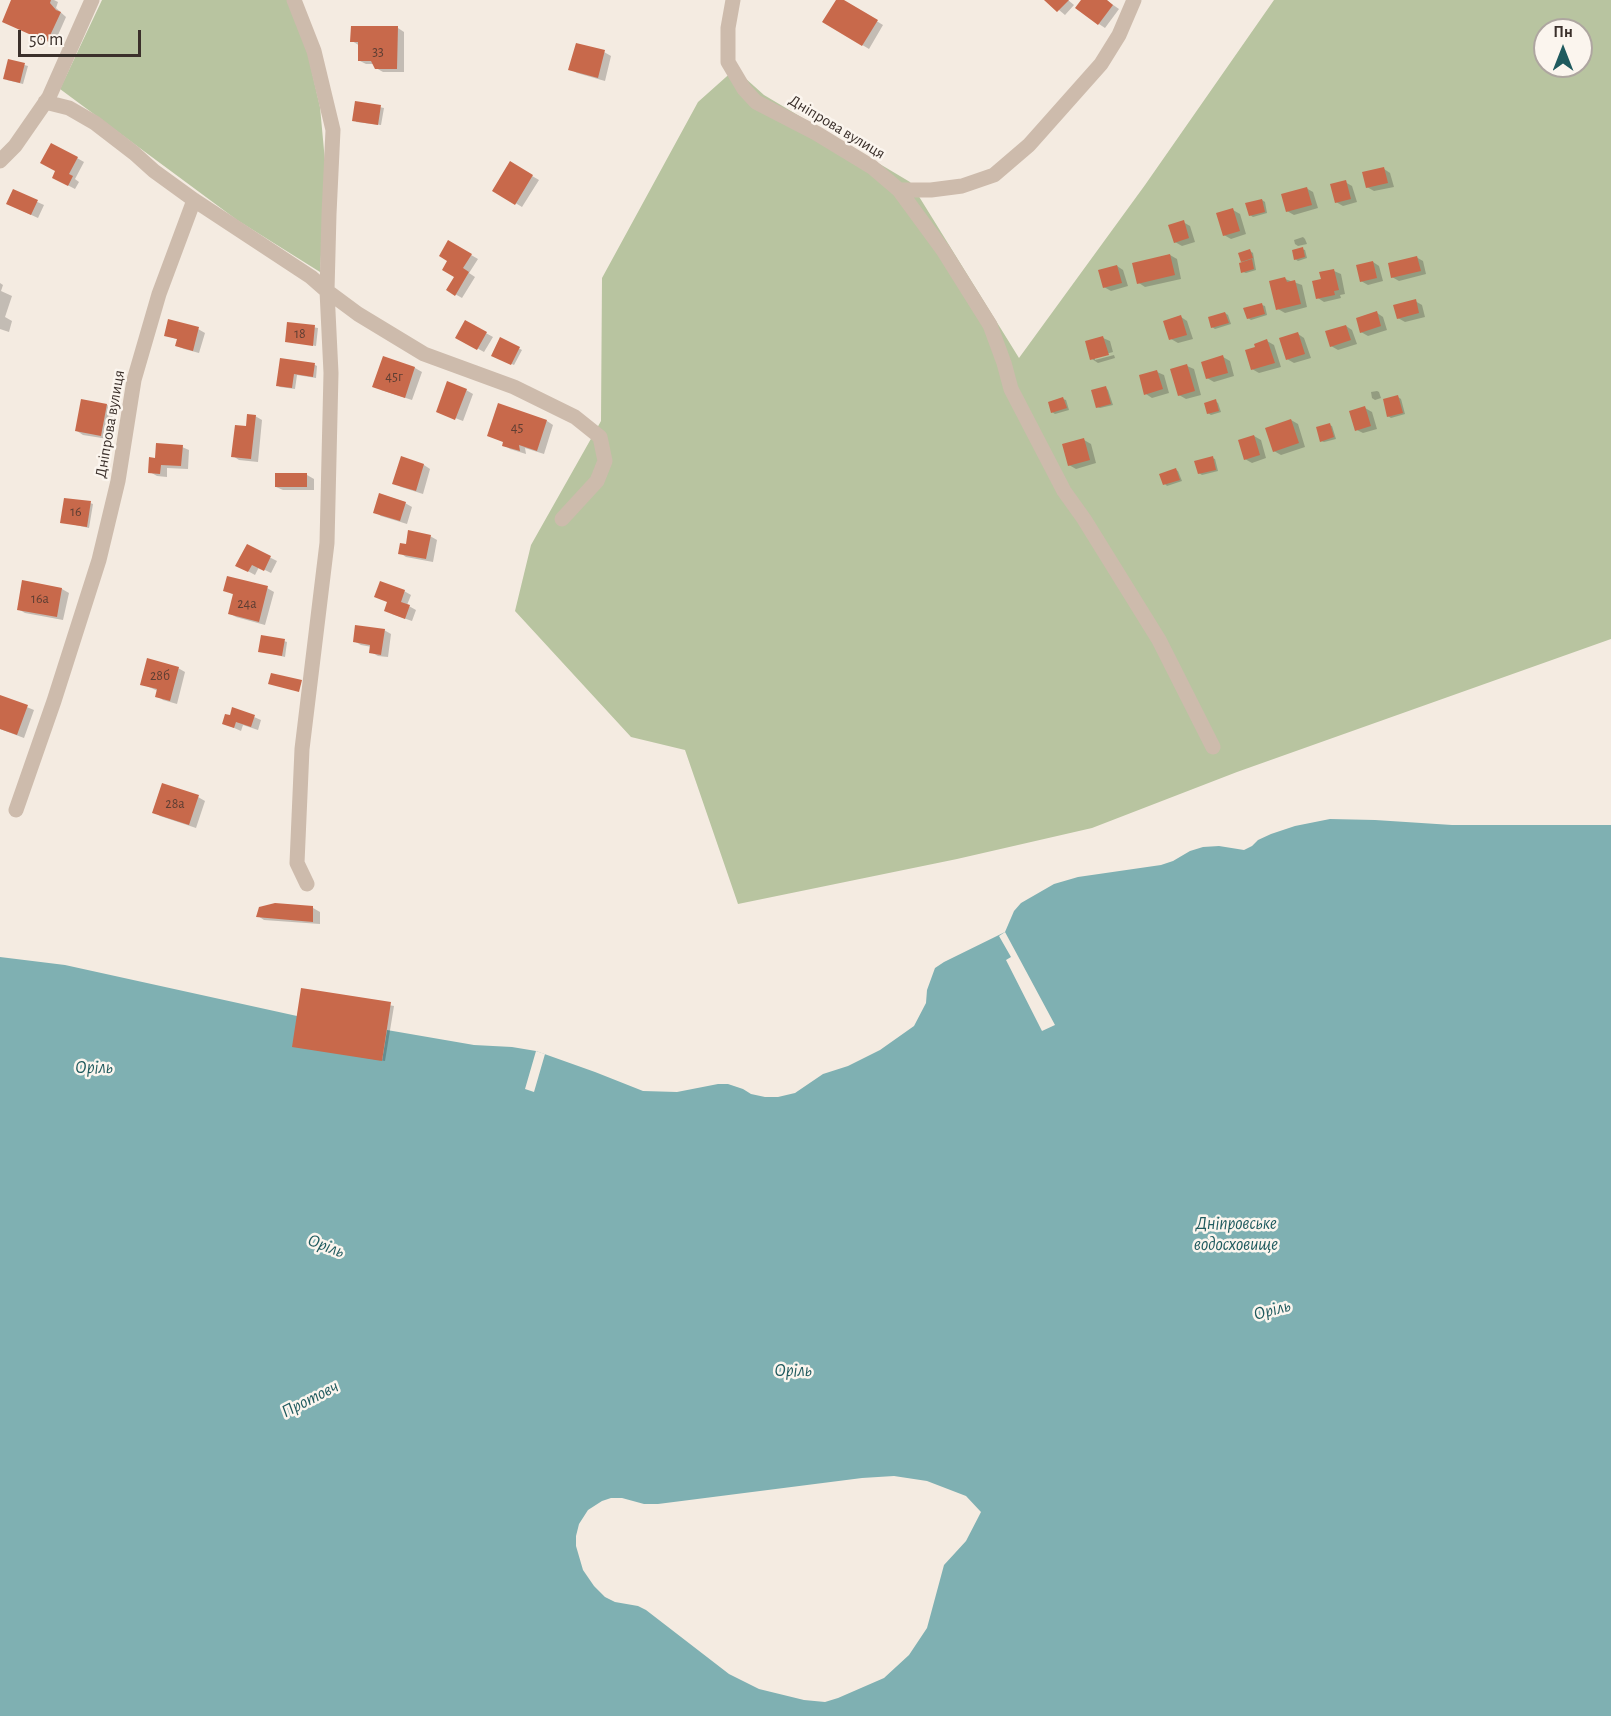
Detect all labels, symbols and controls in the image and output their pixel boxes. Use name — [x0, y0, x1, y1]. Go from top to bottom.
scale bar — [21, 18, 144, 56]
north arrow — [1533, 18, 1593, 78]
text: Пн — [1553, 24, 1573, 40]
text: 50 m — [29, 31, 63, 49]
house number: 33 — [372, 44, 384, 60]
street label: Дніпрова вулиця — [785, 91, 889, 163]
house number: 18 — [294, 326, 306, 342]
street label: Дніпрова вулиця — [91, 369, 129, 479]
house number: 45г — [385, 369, 403, 385]
house number: 45 — [511, 420, 523, 436]
house number: 16 — [70, 504, 82, 520]
house number: 16а — [31, 591, 49, 607]
house number: 24а — [237, 596, 257, 612]
house number: 28б — [150, 668, 170, 684]
house number: 28а — [165, 796, 185, 812]
water label: Орiль — [75, 1057, 113, 1079]
water label: Дніпровське водосховище — [1194, 1213, 1278, 1256]
water label: Оріль — [305, 1229, 347, 1263]
water label: Оріль — [1251, 1295, 1293, 1325]
water label: Оріль — [774, 1360, 812, 1382]
water label: Протовч — [278, 1375, 342, 1423]

